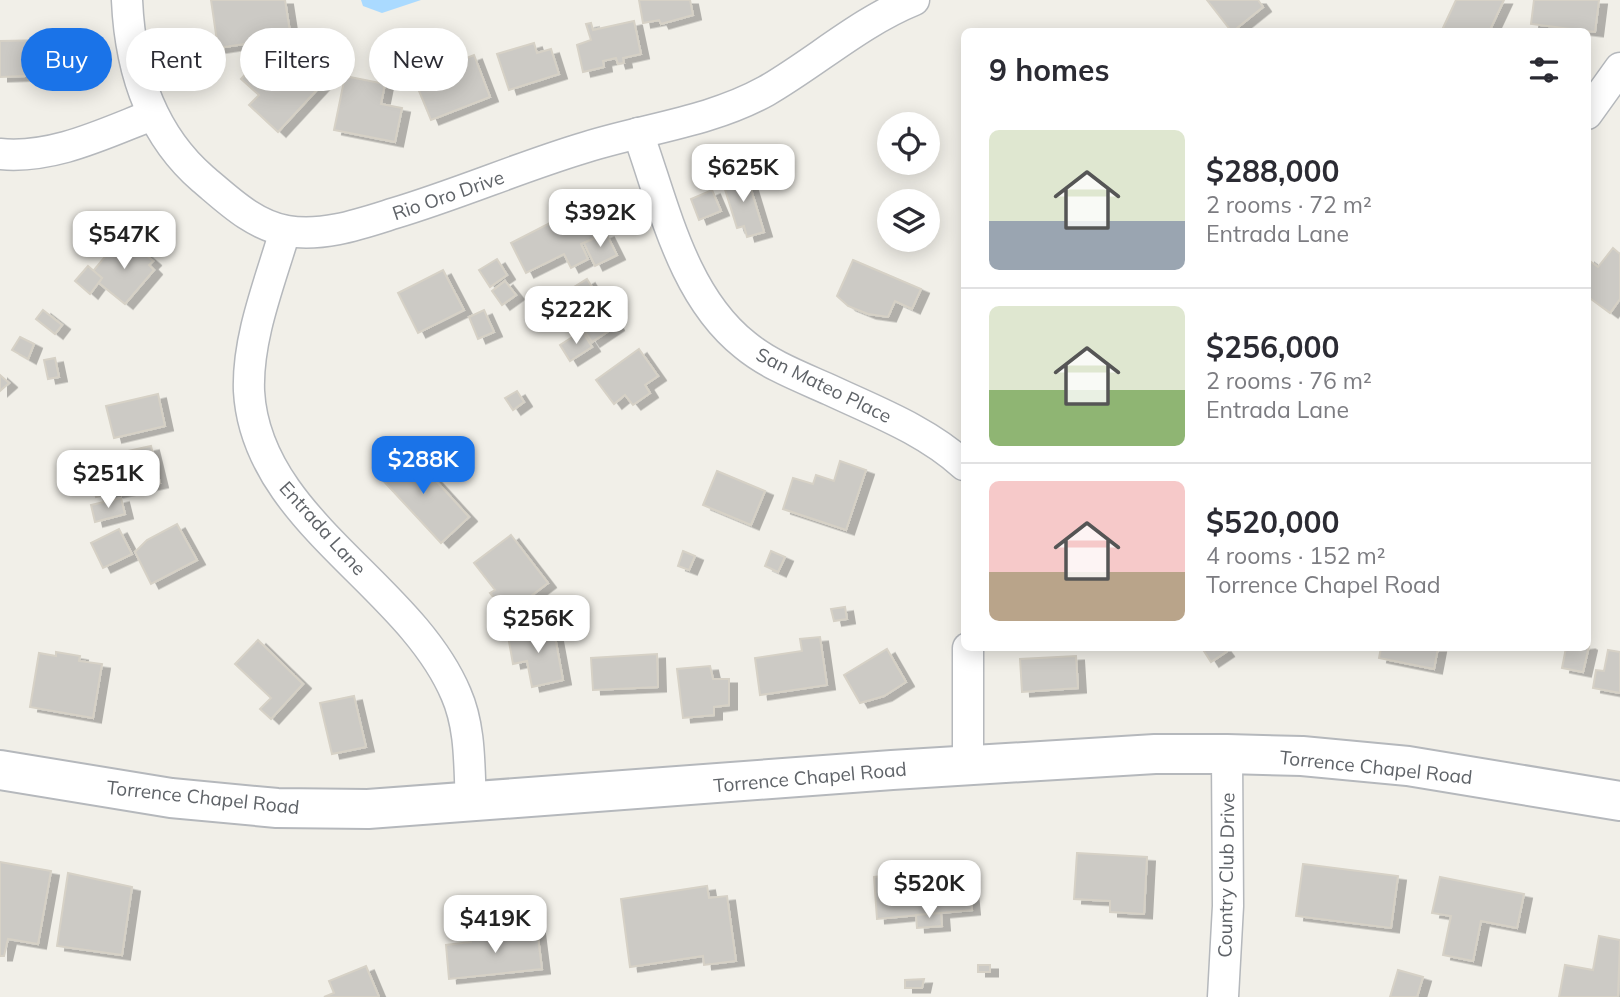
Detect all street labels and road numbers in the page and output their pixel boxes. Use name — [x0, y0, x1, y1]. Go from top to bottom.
street label: Rio Oro Drive — [389, 165, 507, 225]
street label: San Mateo Place — [752, 342, 896, 428]
street label: Entrada Lane — [275, 476, 371, 580]
street label: Torrence Chapel Road — [1278, 745, 1474, 789]
street label: Torrence Chapel Road — [712, 757, 908, 797]
street label: Torrence Chapel Road — [105, 775, 301, 819]
street label: Country Club Drive — [1213, 792, 1239, 958]

